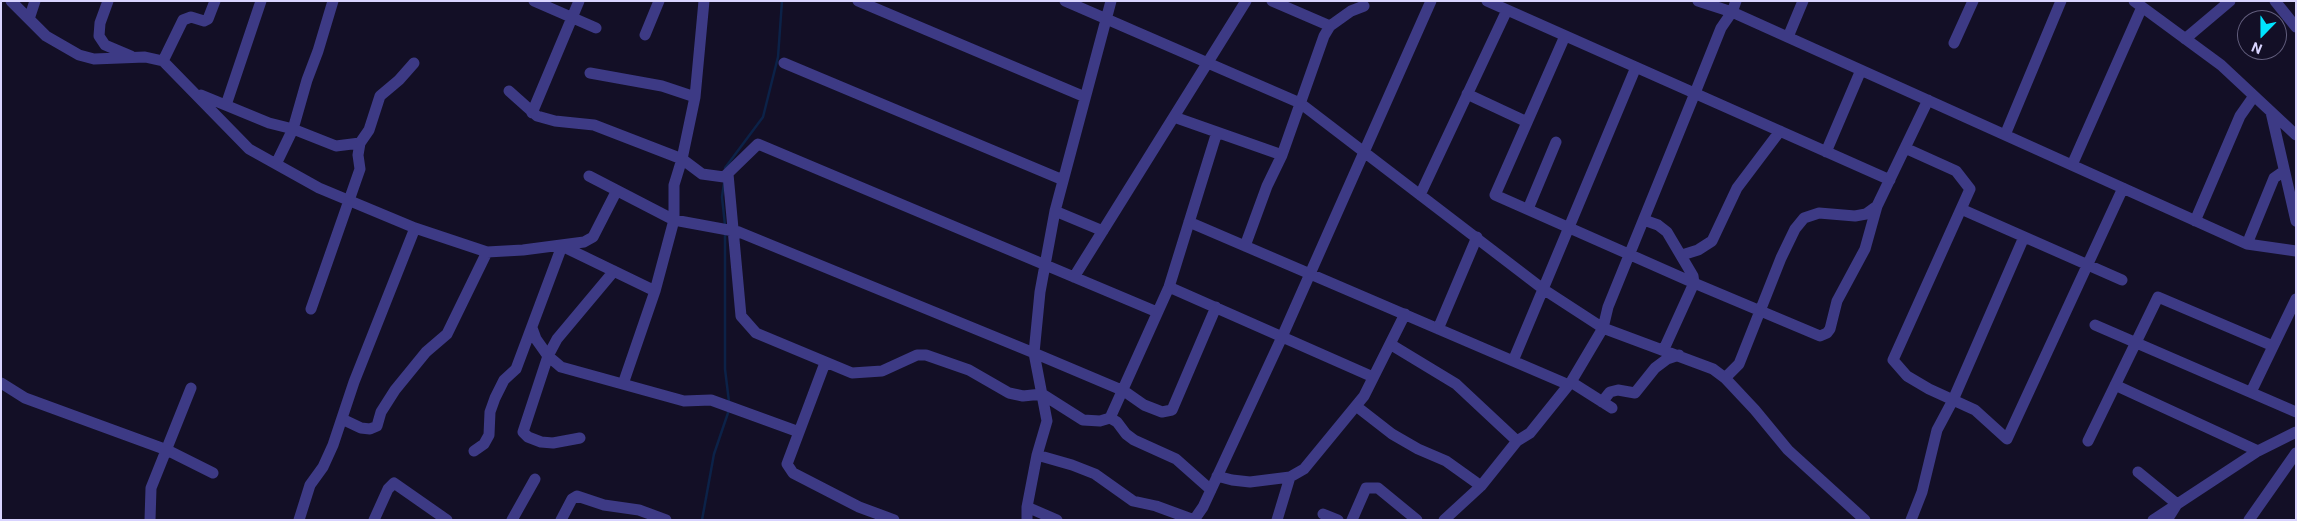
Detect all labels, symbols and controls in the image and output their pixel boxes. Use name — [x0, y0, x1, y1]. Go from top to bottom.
north arrow — [2237, 10, 2287, 60]
text: N — [2249, 39, 2264, 57]

